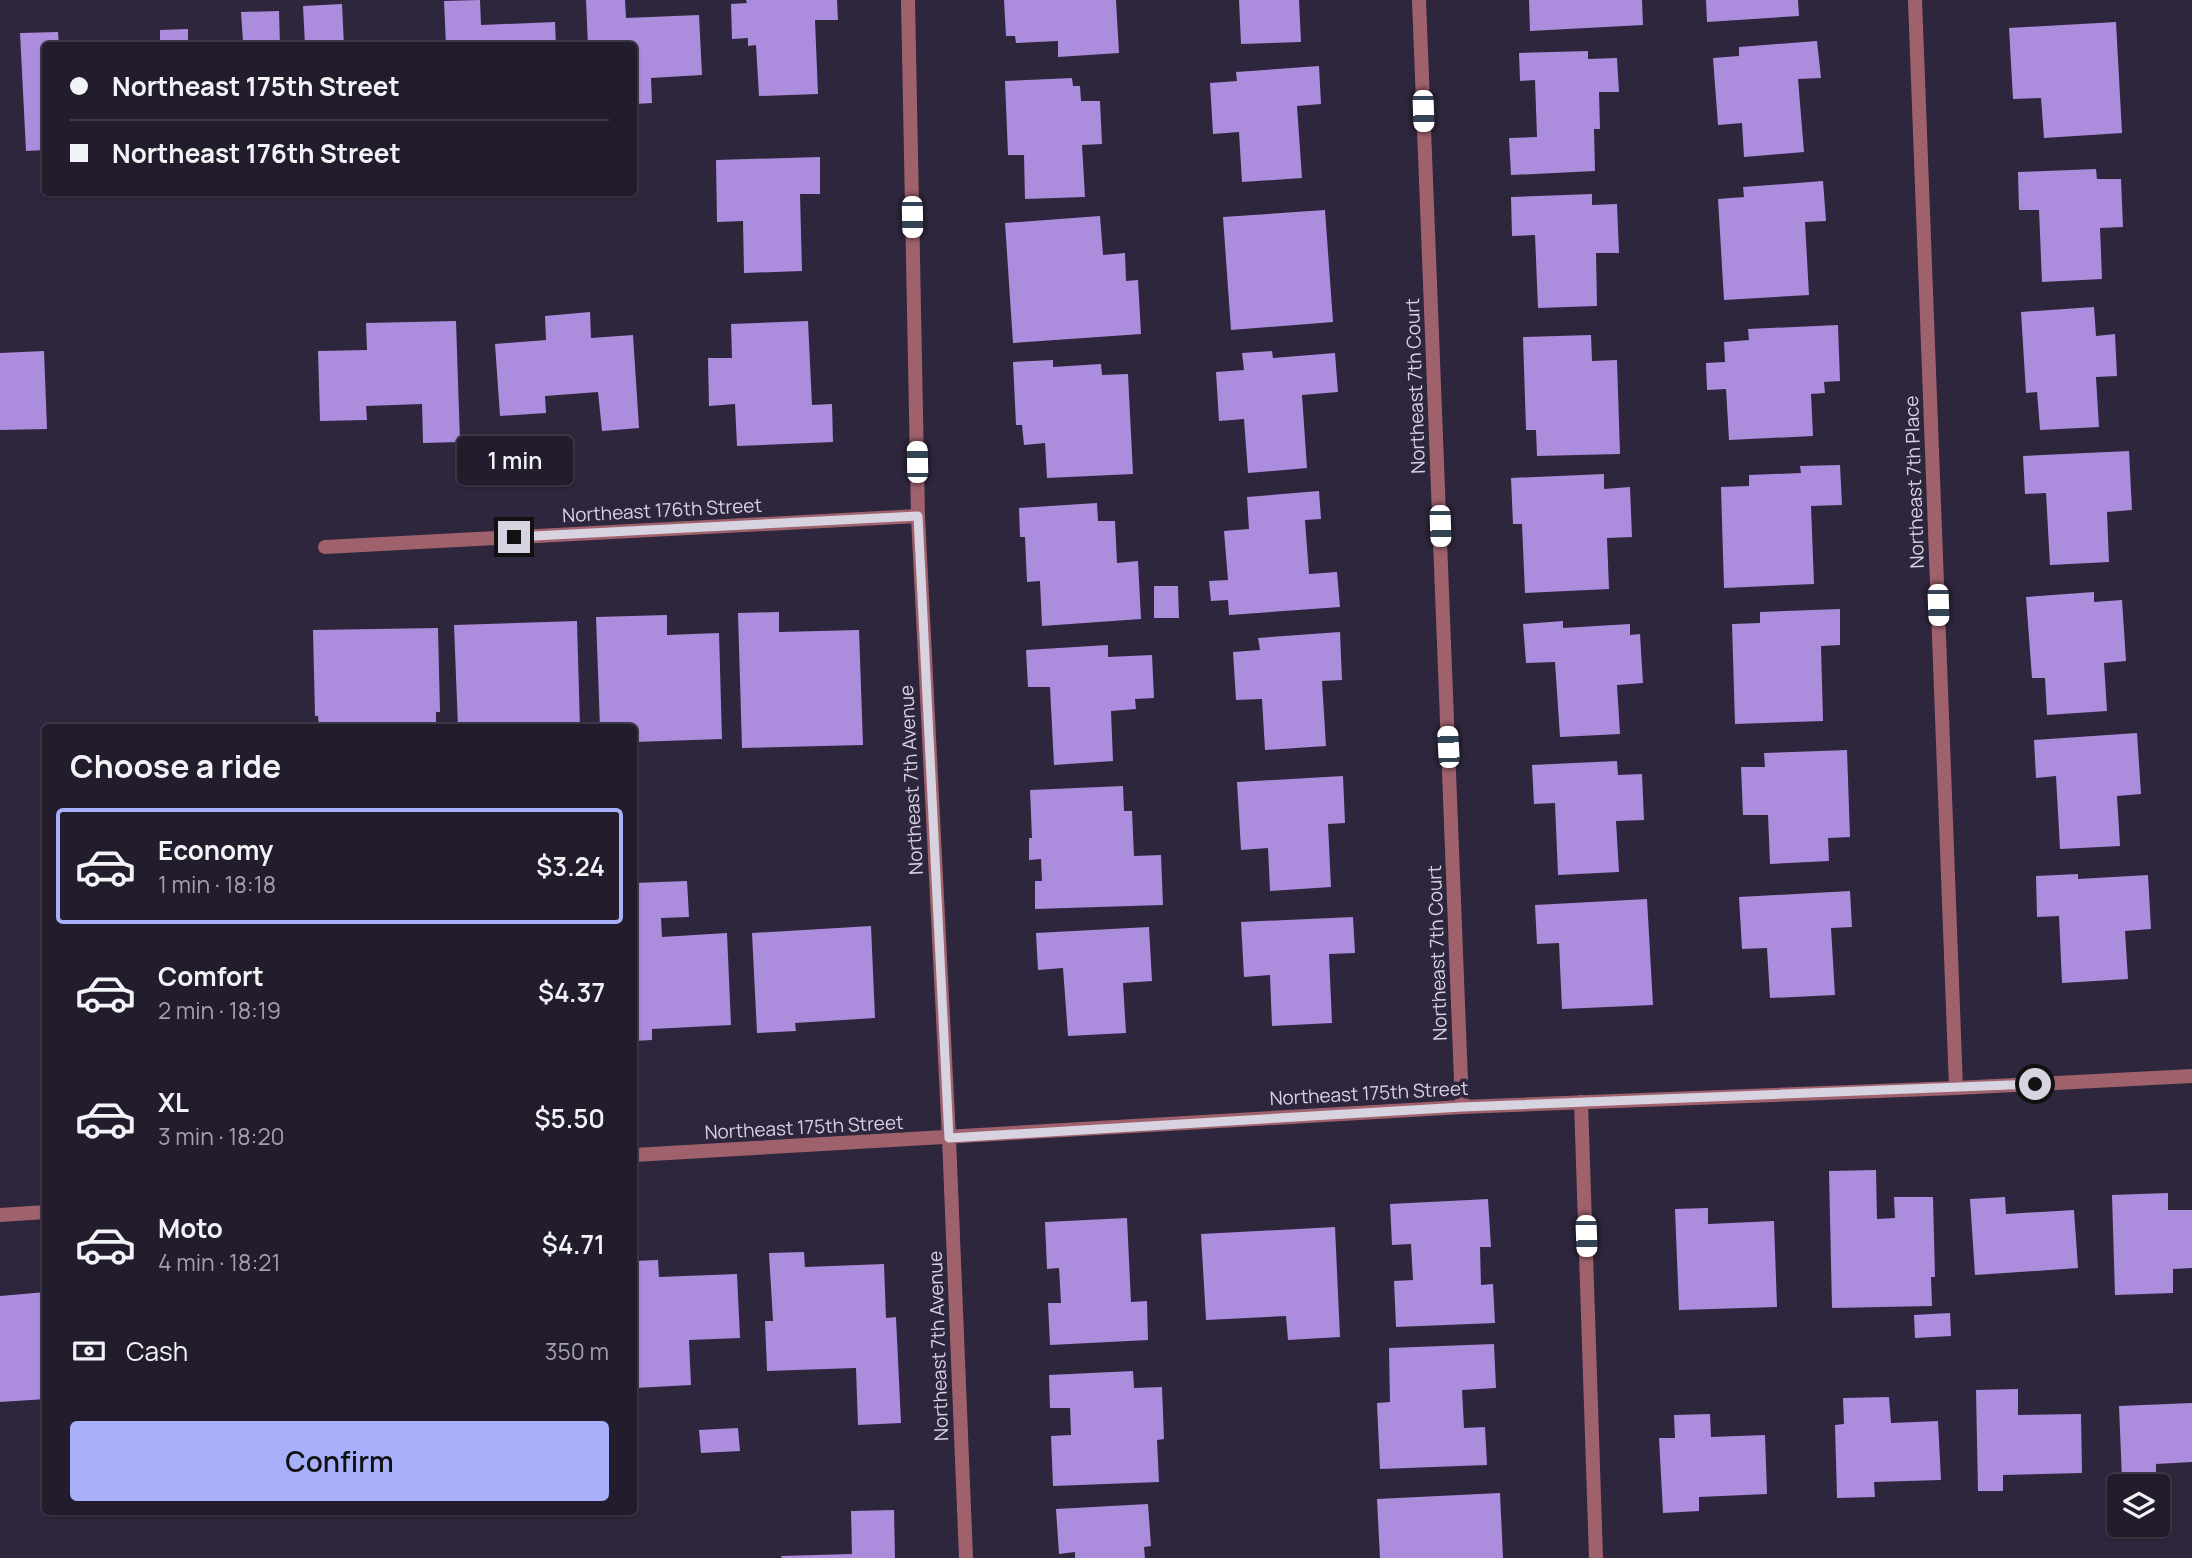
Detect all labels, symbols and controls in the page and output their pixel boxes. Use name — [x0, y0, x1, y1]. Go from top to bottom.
text: Northeast 175th Street — [112, 68, 400, 104]
car — [1412, 90, 1435, 132]
text: Northeast 176th Street — [112, 135, 401, 171]
car — [902, 196, 923, 238]
street label: Northeast 7th Court — [1399, 298, 1431, 474]
street label: Northeast 7th Place — [1898, 395, 1930, 569]
callout: 1 min — [456, 435, 572, 484]
car — [907, 441, 928, 483]
text: 1 min — [488, 444, 542, 476]
street label: Northeast 176th Street — [561, 492, 763, 528]
car — [1429, 505, 1452, 547]
route end — [498, 521, 530, 553]
car — [1927, 584, 1950, 626]
street label: Northeast 7th Avenue — [893, 684, 929, 876]
car — [1437, 725, 1460, 769]
text: Choose a ride — [70, 744, 281, 788]
text: Economy — [158, 832, 273, 868]
icon: car — [74, 835, 137, 898]
text: $3.24 — [536, 848, 605, 884]
street label: Northeast 7th Court — [1421, 865, 1453, 1041]
text: 1 min · 18:18 — [158, 868, 276, 900]
text: Comfort — [158, 958, 264, 994]
icon: car — [74, 961, 137, 1024]
text: $4.37 — [538, 974, 605, 1010]
text: 2 min · 18:19 — [158, 994, 281, 1026]
route start — [2019, 1068, 2051, 1100]
street label: Northeast 175th Street — [1269, 1075, 1469, 1111]
text: XL — [158, 1084, 189, 1120]
icon: car — [74, 1087, 137, 1150]
text: $5.50 — [535, 1100, 605, 1136]
street label: Northeast 175th Street — [704, 1109, 904, 1145]
text: 3 min · 18:20 — [158, 1120, 285, 1152]
text: Moto — [158, 1210, 223, 1246]
icon: car — [74, 1213, 137, 1276]
car — [1575, 1215, 1598, 1257]
text: $4.71 — [542, 1226, 605, 1262]
text: 4 min · 18:21 — [158, 1246, 280, 1278]
street label: Northeast 7th Avenue — [922, 1251, 954, 1441]
icon: cash — [70, 1332, 108, 1370]
text: Cash — [126, 1333, 188, 1369]
text: 350 m — [545, 1335, 609, 1367]
button: Confirm — [70, 1421, 609, 1501]
map controls — [2107, 1474, 2170, 1537]
button: layers — [2107, 1474, 2170, 1537]

